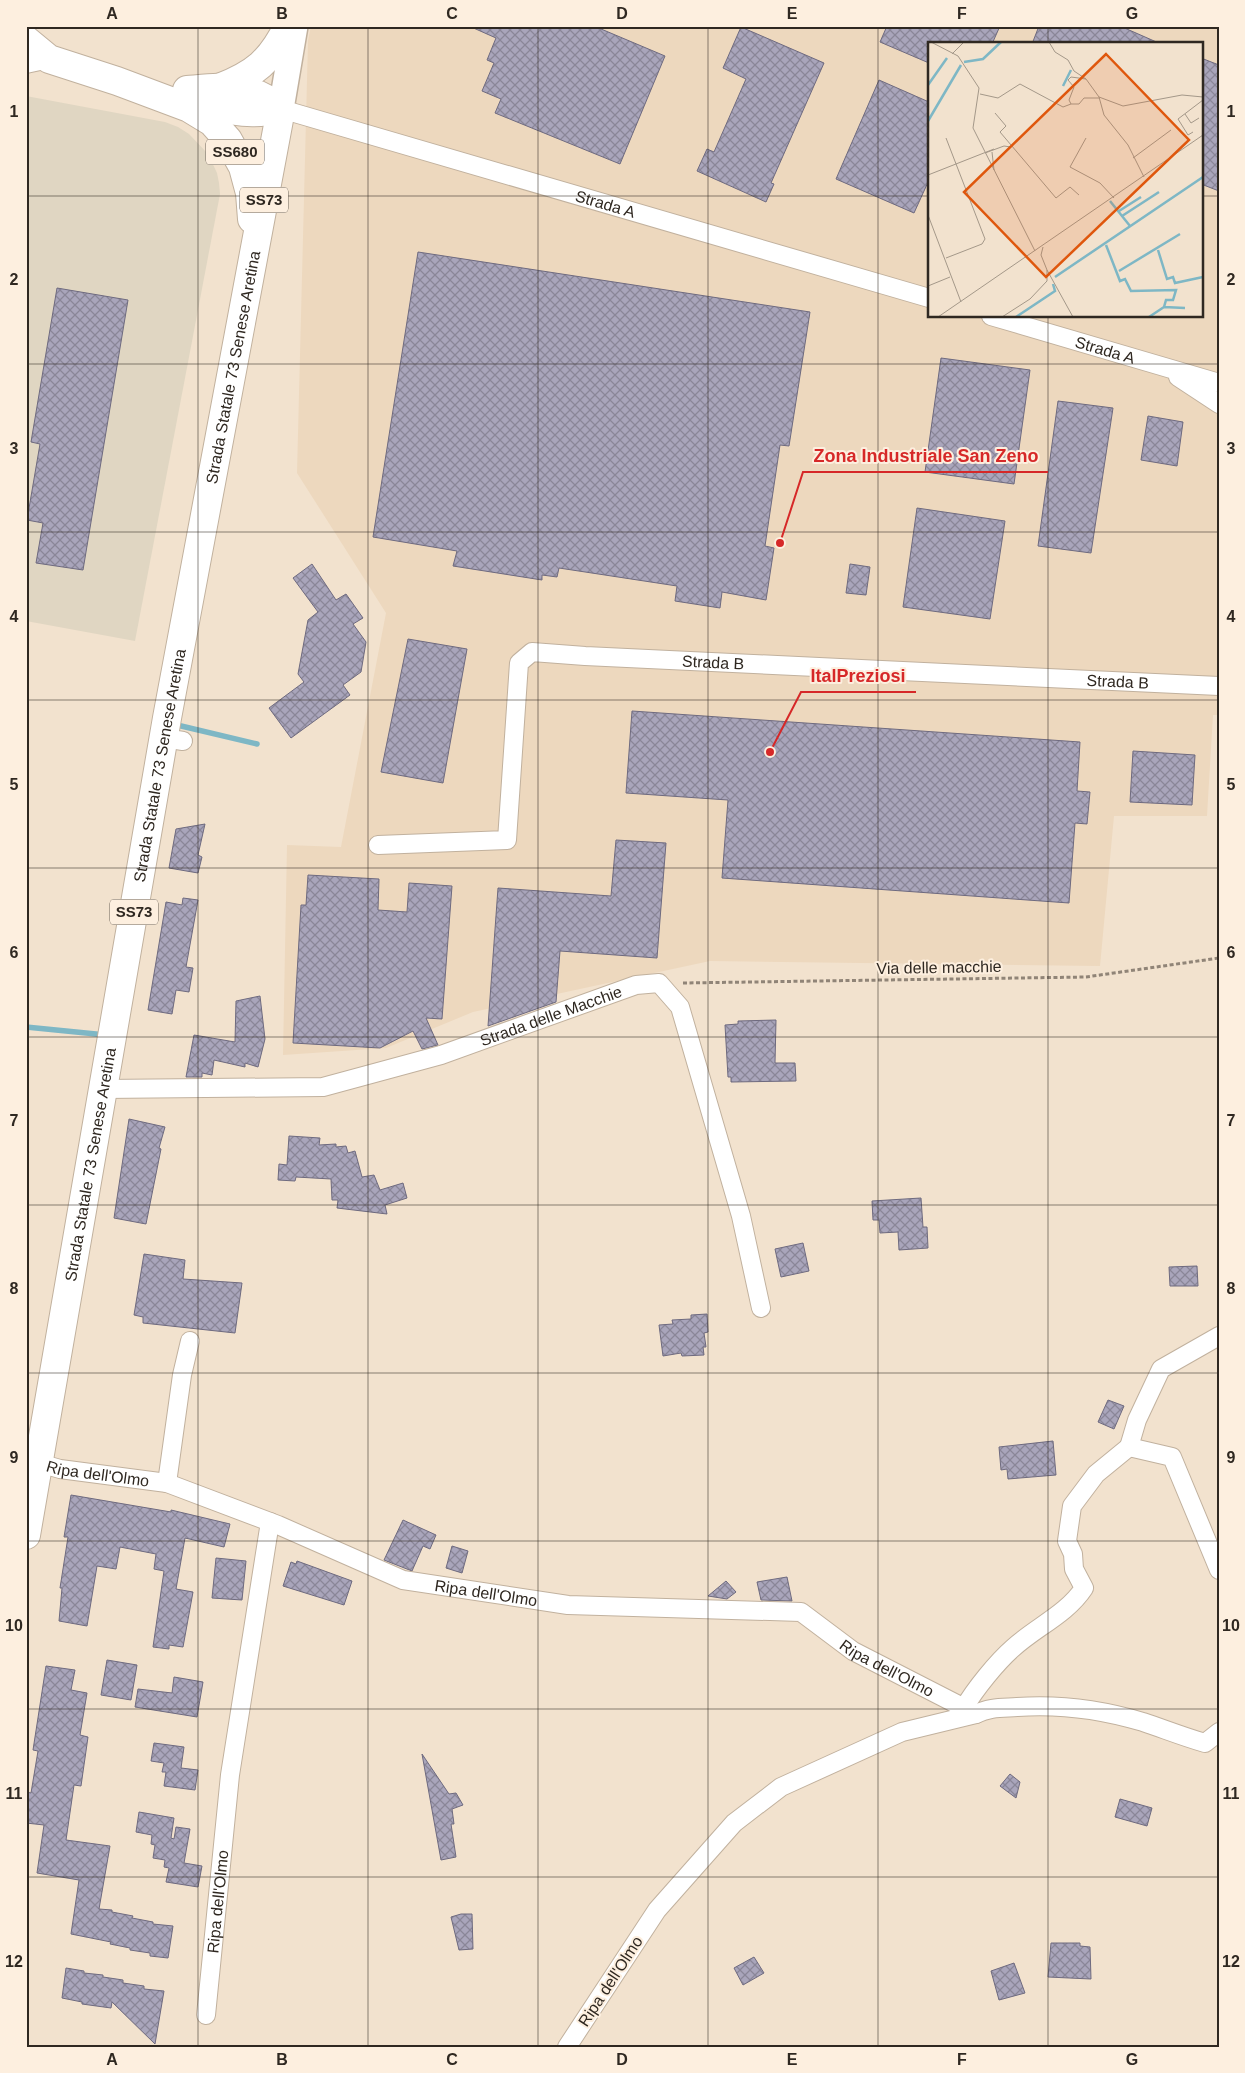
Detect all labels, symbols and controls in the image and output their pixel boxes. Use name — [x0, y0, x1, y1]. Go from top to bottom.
text: A — [106, 5, 118, 22]
text: B — [276, 5, 288, 22]
text: C — [446, 5, 458, 22]
text: D — [616, 5, 628, 22]
text: E — [787, 5, 798, 22]
text: F — [957, 5, 967, 22]
text: G — [1126, 5, 1138, 22]
inset map — [928, 42, 1202, 318]
text: 1 — [10, 103, 19, 120]
text: 1 — [1227, 103, 1236, 120]
road number: SS680 — [206, 140, 264, 164]
street label: Strada A — [573, 187, 638, 221]
road number: SS73 — [240, 188, 288, 212]
street label: Strada Statale 73 Senese Aretina — [203, 249, 263, 485]
text: 2 — [10, 271, 19, 288]
text: 2 — [1227, 271, 1236, 288]
street label: Strada A — [1073, 333, 1137, 367]
callout: Zona Industriale San Zeno — [803, 439, 1048, 472]
text: 3 — [10, 440, 19, 457]
text: 3 — [1227, 440, 1236, 457]
text: Zona Industriale San Zeno — [813, 446, 1039, 466]
text: 4 — [10, 608, 19, 625]
text: 4 — [1227, 608, 1236, 625]
street label: Strada Statale 73 Senese Aretina — [131, 647, 189, 884]
street label: Strada B — [682, 653, 745, 673]
callout: ItalPreziosi — [801, 659, 916, 692]
text: ItalPreziosi — [810, 666, 906, 686]
street label: Strada B — [1086, 672, 1149, 692]
text: 5 — [10, 776, 19, 793]
text: 5 — [1227, 776, 1236, 793]
road number: SS73 — [110, 900, 158, 924]
text: 6 — [10, 944, 19, 961]
text: 6 — [1227, 944, 1236, 961]
street label: Via delle macchie — [876, 958, 1002, 977]
street label: Strada delle Macchie — [478, 983, 624, 1049]
street label: Strada Statale 73 Senese Aretina — [62, 1046, 119, 1283]
text: 7 — [10, 1112, 19, 1129]
text: 7 — [1227, 1112, 1236, 1129]
text: 8 — [10, 1280, 19, 1297]
text: 8 — [1227, 1280, 1236, 1297]
text: 9 — [10, 1449, 19, 1466]
text: 9 — [1227, 1449, 1236, 1466]
street label: Ripa dell'Olmo — [44, 1458, 150, 1490]
street label: Ripa dell'Olmo — [433, 1577, 539, 1609]
text: 10 — [5, 1617, 23, 1634]
text: 10 — [1222, 1617, 1240, 1634]
street label: Ripa dell'Olmo — [837, 1636, 937, 1700]
text: 11 — [6, 1785, 23, 1802]
text: 11 — [1223, 1785, 1240, 1802]
street label: Ripa dell'Olmo — [204, 1849, 231, 1954]
street label: Ripa dell'Olmo — [575, 1933, 646, 2029]
text: 12 — [5, 1953, 23, 1970]
text: 12 — [1222, 1953, 1240, 1970]
text: A — [106, 2051, 118, 2068]
text: B — [276, 2051, 288, 2068]
text: C — [446, 2051, 458, 2068]
text: D — [616, 2051, 628, 2068]
text: E — [787, 2051, 798, 2068]
text: F — [957, 2051, 967, 2068]
text: G — [1126, 2051, 1138, 2068]

